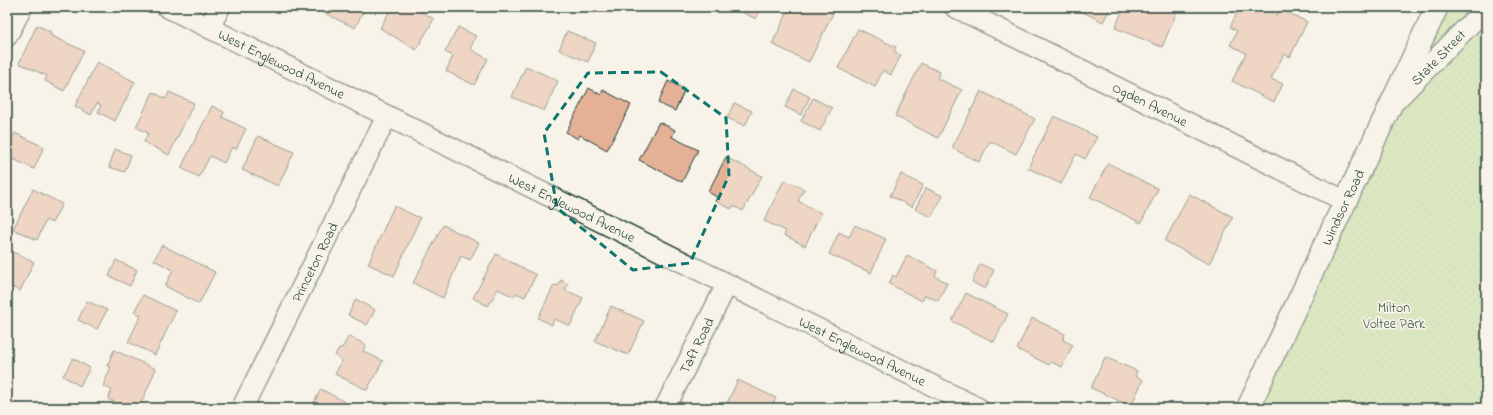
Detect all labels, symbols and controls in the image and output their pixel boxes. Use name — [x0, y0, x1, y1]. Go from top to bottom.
street label: West Englewood Avenue — [214, 25, 349, 106]
street label: State Street — [1407, 25, 1472, 91]
street label: Ogden Avenue — [1108, 78, 1192, 133]
street label: Windsor Road — [1317, 166, 1371, 249]
street label: West Englewood Avenue — [504, 168, 639, 249]
street label: Princeton Road — [287, 219, 345, 306]
park label: Milton Voltee Park — [1362, 298, 1426, 335]
street label: West Englewood Avenue — [795, 312, 930, 393]
street label: Taft Road — [675, 314, 721, 378]

